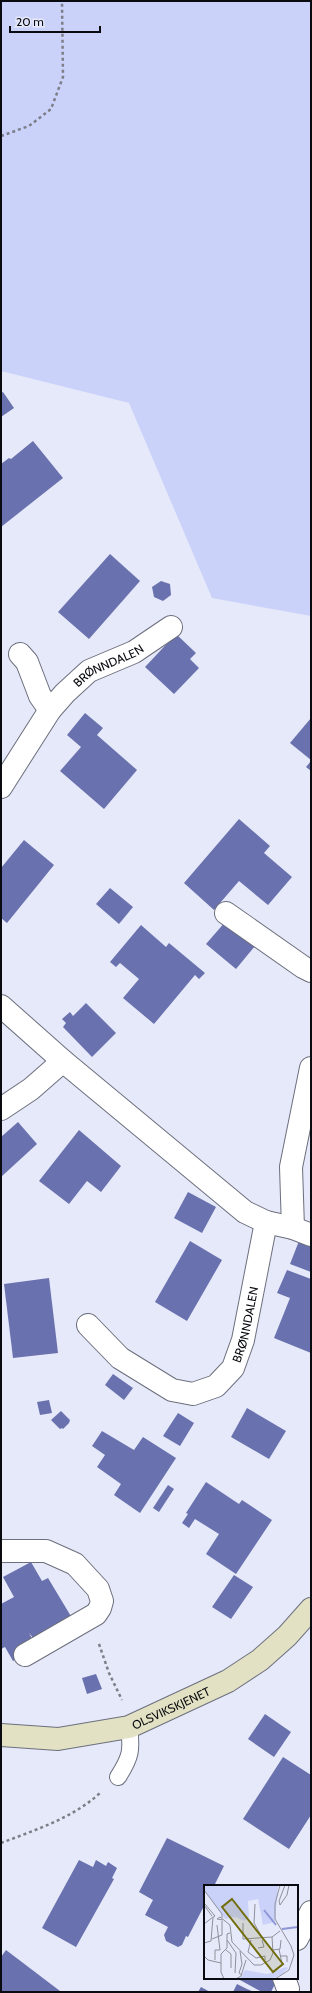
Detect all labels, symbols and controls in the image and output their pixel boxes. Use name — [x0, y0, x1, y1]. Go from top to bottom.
scale bar — [10, 8, 100, 34]
text: 20 m — [16, 14, 44, 29]
street label: BRØNNDALEN — [70, 640, 146, 690]
street label: BRØNNDALEN — [228, 1285, 261, 1364]
street label: OLSVIKSKJENET — [129, 1683, 213, 1732]
inset map — [204, 1885, 298, 1979]

